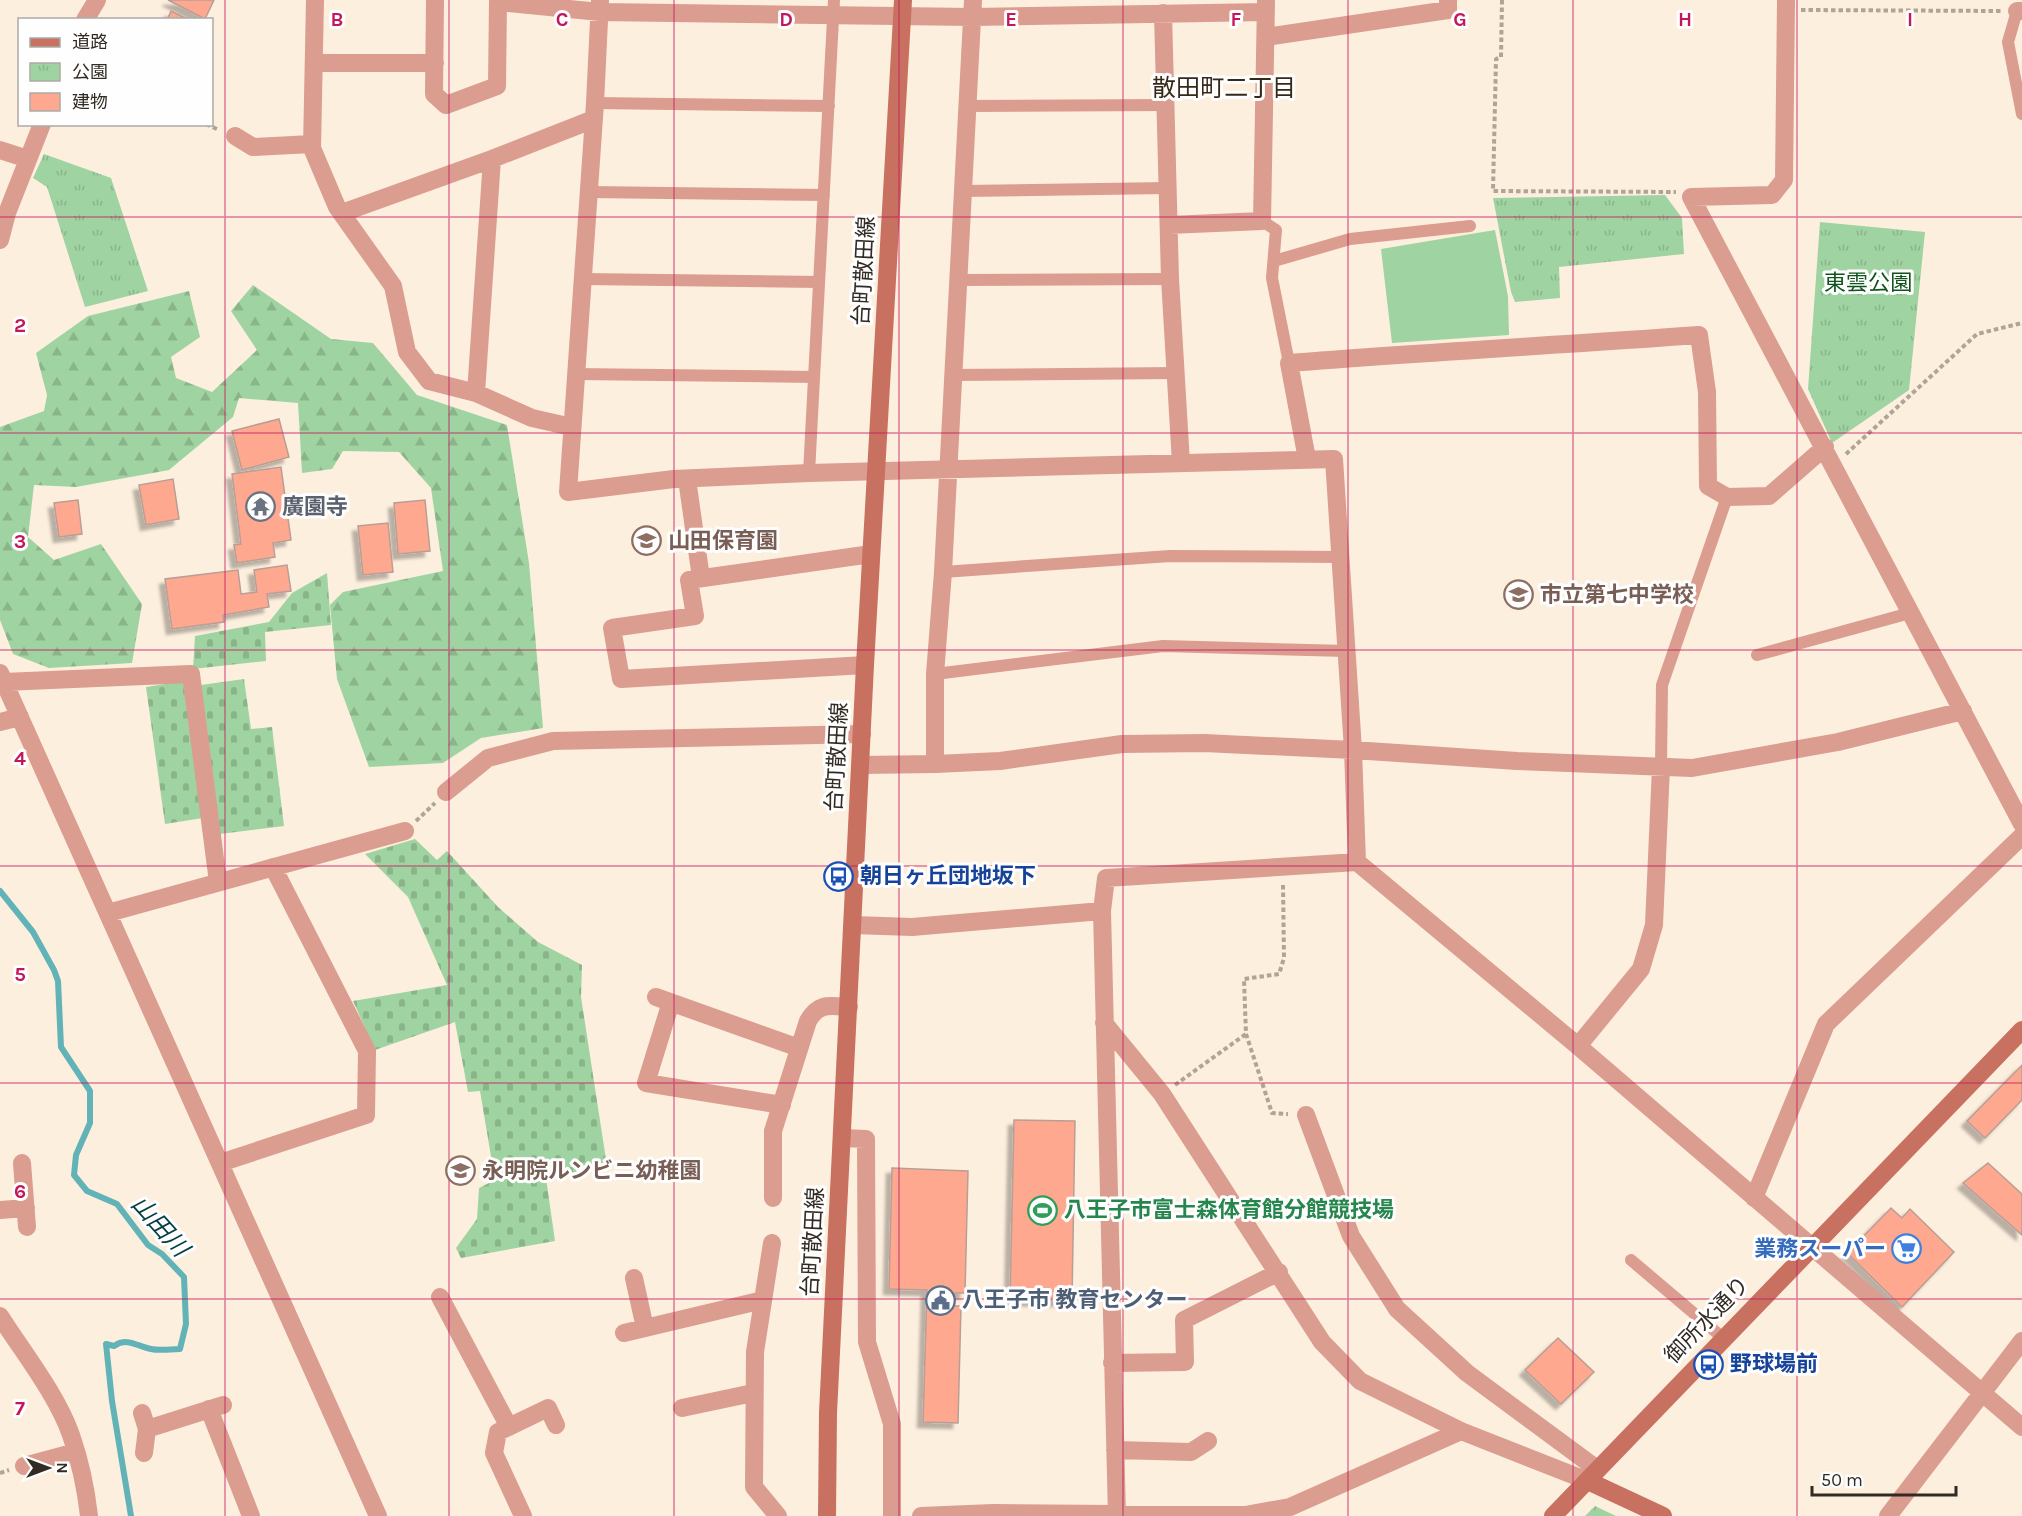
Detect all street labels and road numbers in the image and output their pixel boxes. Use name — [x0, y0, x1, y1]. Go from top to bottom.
street label: 台町散田線 — [848, 215, 880, 327]
street label: 台町散田線 — [821, 701, 853, 813]
street label: 台町散田線 — [797, 1186, 829, 1298]
street label: 御所水通り — [1659, 1271, 1755, 1369]

